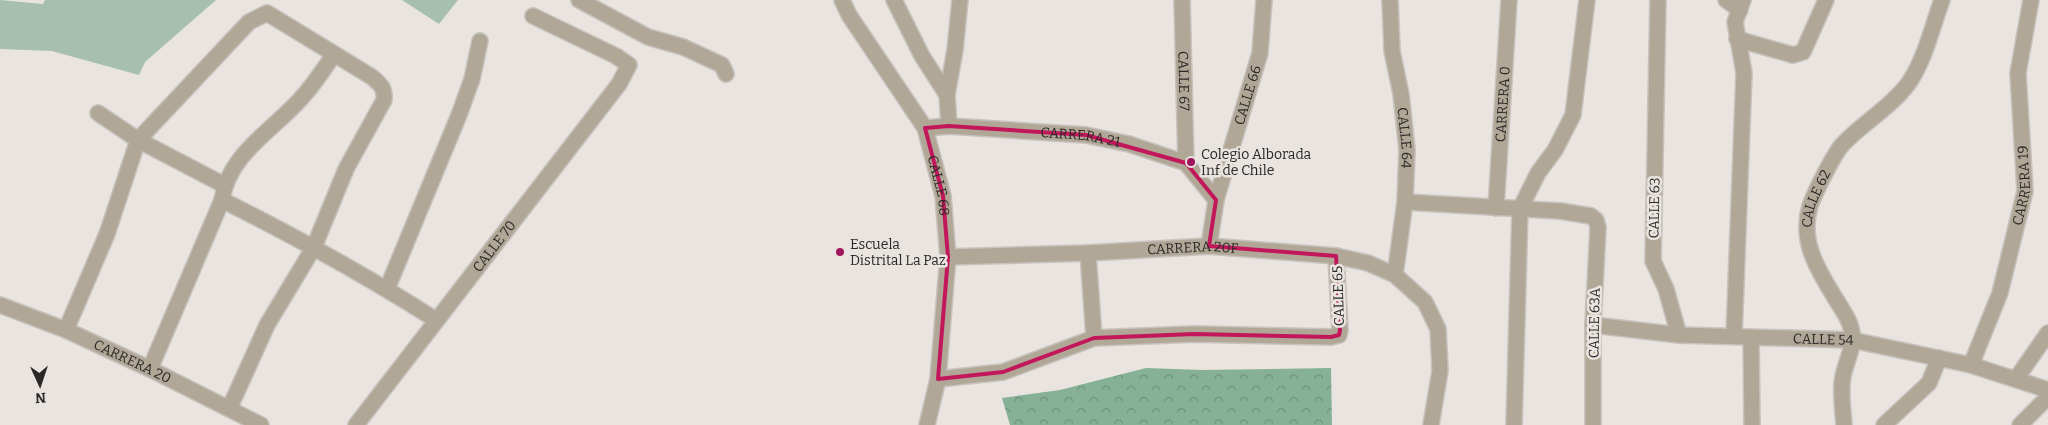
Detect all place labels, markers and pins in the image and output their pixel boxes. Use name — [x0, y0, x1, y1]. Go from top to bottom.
place label: Colegio Alborada Inf de Chile — [1201, 146, 1311, 179]
marker: Colegio Alborada Inf de Chile — [1185, 156, 1197, 168]
place label: Escuela Distrital La Paz — [850, 236, 946, 269]
marker: Escuela Distrital La Paz — [834, 246, 846, 258]

